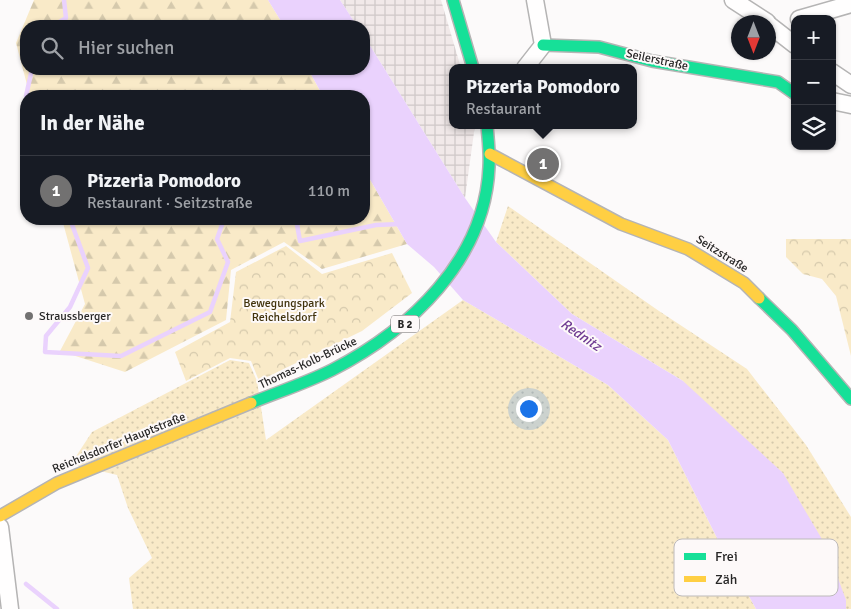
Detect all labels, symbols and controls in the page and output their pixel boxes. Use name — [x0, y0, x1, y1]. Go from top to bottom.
north arrow — [731, 15, 776, 60]
map controls — [791, 15, 836, 150]
button: + — [791, 15, 836, 60]
search box — [20, 20, 370, 75]
icon: search — [38, 34, 66, 62]
text: Hier suchen — [78, 36, 174, 60]
street label: Seilerstraße — [625, 46, 689, 74]
button: − — [791, 60, 836, 105]
popup — [449, 64, 637, 129]
text: Pizzeria Pomodoro — [466, 75, 620, 99]
text: Restaurant — [466, 99, 541, 119]
button: layers — [791, 105, 836, 150]
text: In der Nähe — [40, 110, 145, 136]
pin: 1 — [527, 145, 559, 183]
text: Pizzeria Pomodoro — [87, 169, 241, 193]
text: 1 — [52, 181, 60, 201]
text: 110 m — [308, 181, 350, 201]
text: Restaurant · Seitzstraße — [87, 193, 253, 213]
street label: Seitzstraße — [693, 232, 751, 276]
park label: Bewegungspark Reichelsdorf — [243, 296, 325, 325]
place label: Straussberger — [39, 309, 111, 324]
marker: Straussberger — [23, 310, 35, 322]
water label: Rednitz — [557, 315, 606, 356]
road number: B 2 — [391, 316, 419, 332]
street label: Thomas-Kolb-Brücke — [257, 334, 359, 392]
your location — [516, 396, 542, 422]
street label: Reichelsdorfer Hauptstraße — [50, 409, 188, 477]
legend — [674, 539, 838, 596]
text: Frei — [715, 548, 738, 565]
text: Zäh — [715, 571, 737, 588]

